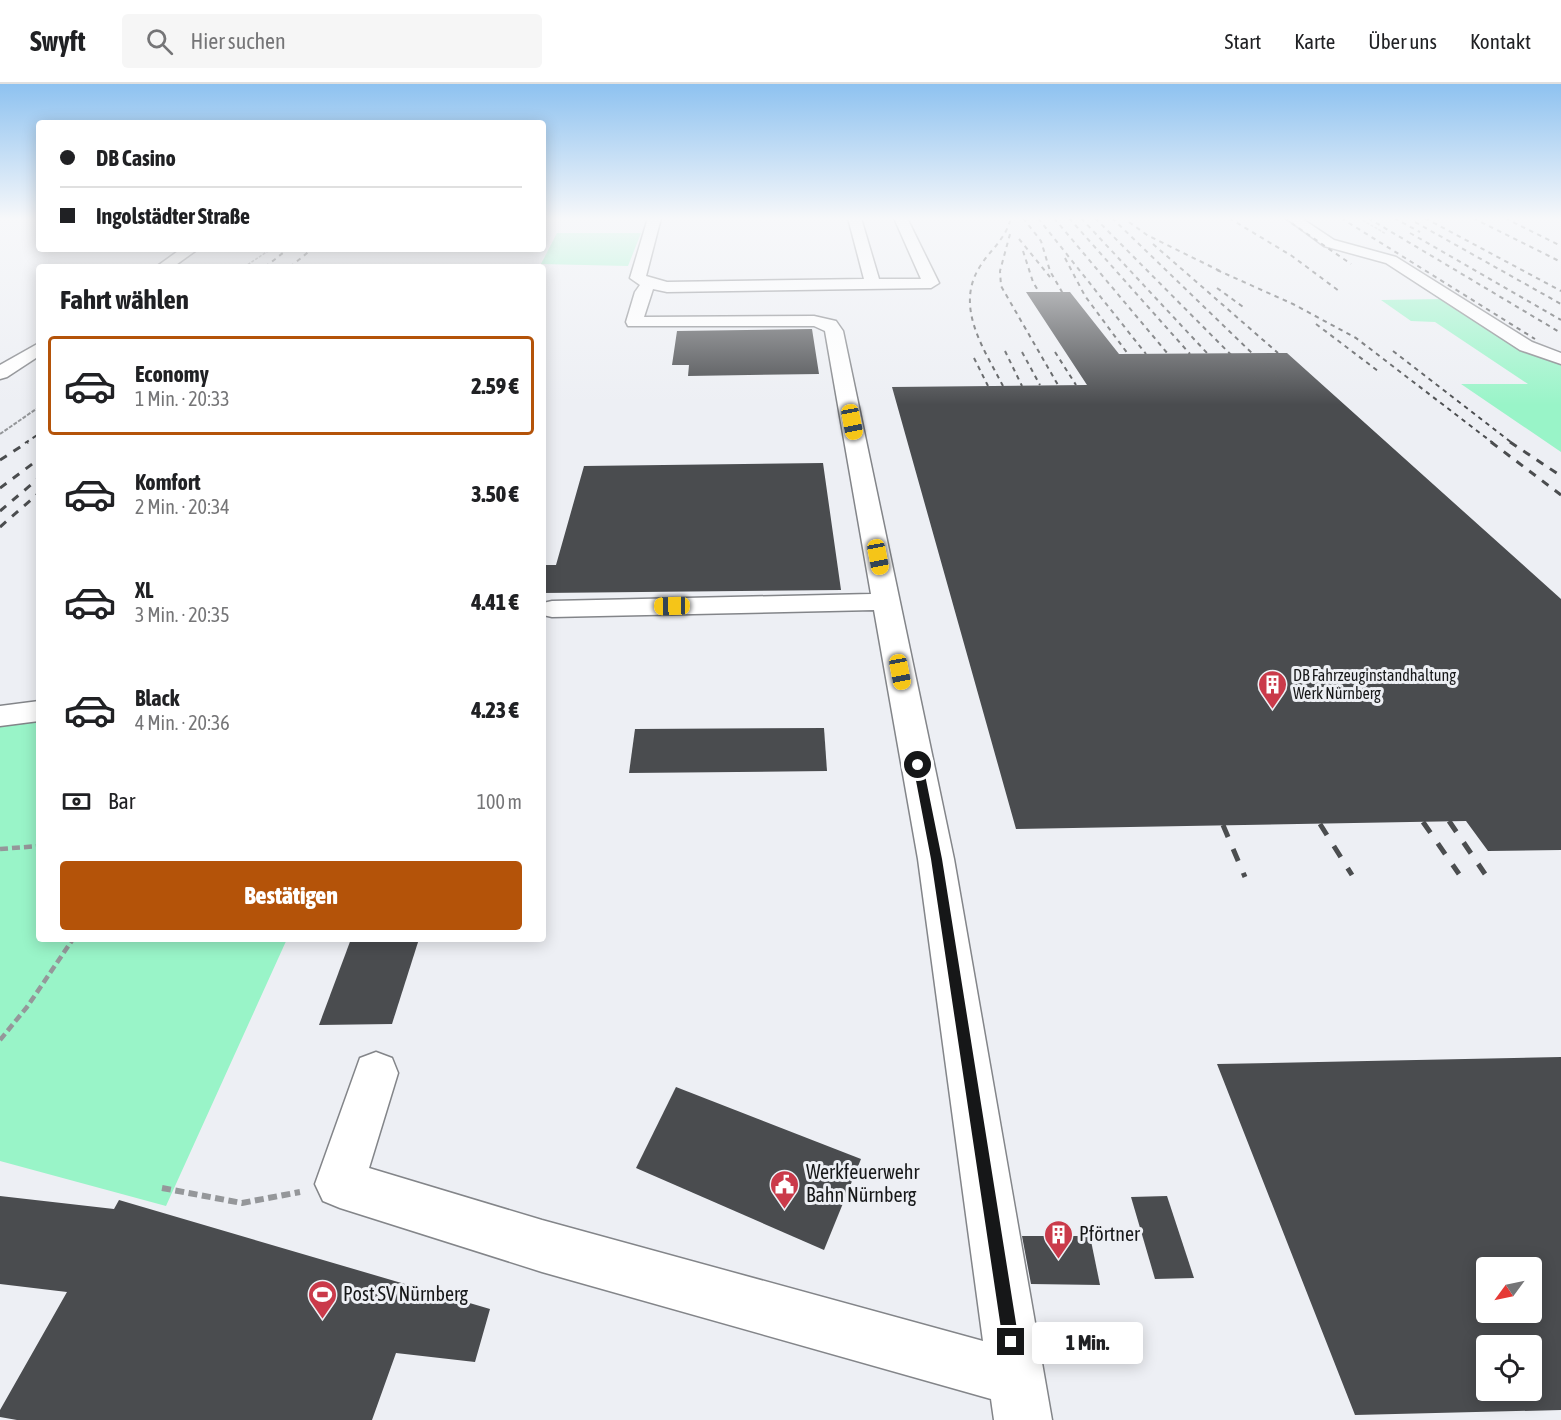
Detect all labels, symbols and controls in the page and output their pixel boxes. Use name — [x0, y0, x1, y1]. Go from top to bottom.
search box — [122, 14, 542, 68]
text: Swyft — [30, 25, 86, 57]
icon: search — [143, 25, 176, 58]
text: Hier suchen — [191, 28, 286, 54]
text: Start — [1225, 29, 1261, 53]
text: Karte — [1294, 29, 1335, 53]
text: Über uns — [1368, 29, 1437, 53]
text: Kontakt — [1470, 29, 1531, 53]
text: DB Casino — [96, 145, 176, 171]
text: Ingolstädter Straße — [96, 203, 250, 229]
text: Fahrt wählen — [60, 284, 189, 315]
icon: car — [63, 359, 117, 413]
text: Economy — [135, 361, 209, 387]
text: 2.59 € — [471, 373, 519, 399]
text: 1 Min. · 20:33 — [135, 387, 230, 410]
car — [840, 403, 864, 441]
icon: car — [63, 467, 117, 521]
text: Komfort — [135, 469, 201, 495]
text: 3.50 € — [471, 481, 519, 507]
text: 2 Min. · 20:34 — [135, 495, 230, 518]
car — [866, 538, 890, 576]
icon: car — [63, 575, 117, 629]
text: XL — [135, 577, 153, 603]
text: 4.41 € — [471, 589, 519, 615]
car — [654, 597, 690, 615]
text: 3 Min. · 20:35 — [135, 603, 230, 626]
car — [888, 653, 912, 691]
place label: DB Fahrzeuginstandhaltung Werk Nürnberg — [1293, 666, 1456, 703]
building icon: DB Fahrzeuginstandhaltung Werk Nürnberg — [1256, 668, 1288, 710]
icon: car — [63, 683, 117, 737]
text: Black — [135, 685, 179, 711]
text: 4.23 € — [471, 697, 519, 723]
text: 4 Min. · 20:36 — [135, 711, 230, 734]
route start — [904, 751, 931, 778]
icon: cash — [60, 785, 93, 818]
text: Bar — [108, 788, 135, 814]
text: 100 m — [477, 790, 522, 813]
button: Bestätigen — [60, 861, 522, 930]
place label: Werkfeuerwehr Bahn Nürnberg — [806, 1160, 920, 1206]
public building icon: Werkfeuerwehr Bahn Nürnberg — [769, 1168, 801, 1210]
building icon: Pförtner — [1042, 1218, 1074, 1260]
place label: Pförtner — [1079, 1222, 1141, 1245]
north arrow — [1476, 1257, 1542, 1323]
map controls — [1476, 1257, 1542, 1401]
sports icon: Post SV Nürnberg — [306, 1278, 338, 1320]
place label: Post SV Nürnberg — [343, 1282, 468, 1305]
callout: 1 Min. — [1032, 1321, 1143, 1363]
route end — [997, 1328, 1024, 1355]
text: 1 Min. — [1066, 1331, 1109, 1354]
button: locate — [1476, 1335, 1542, 1401]

